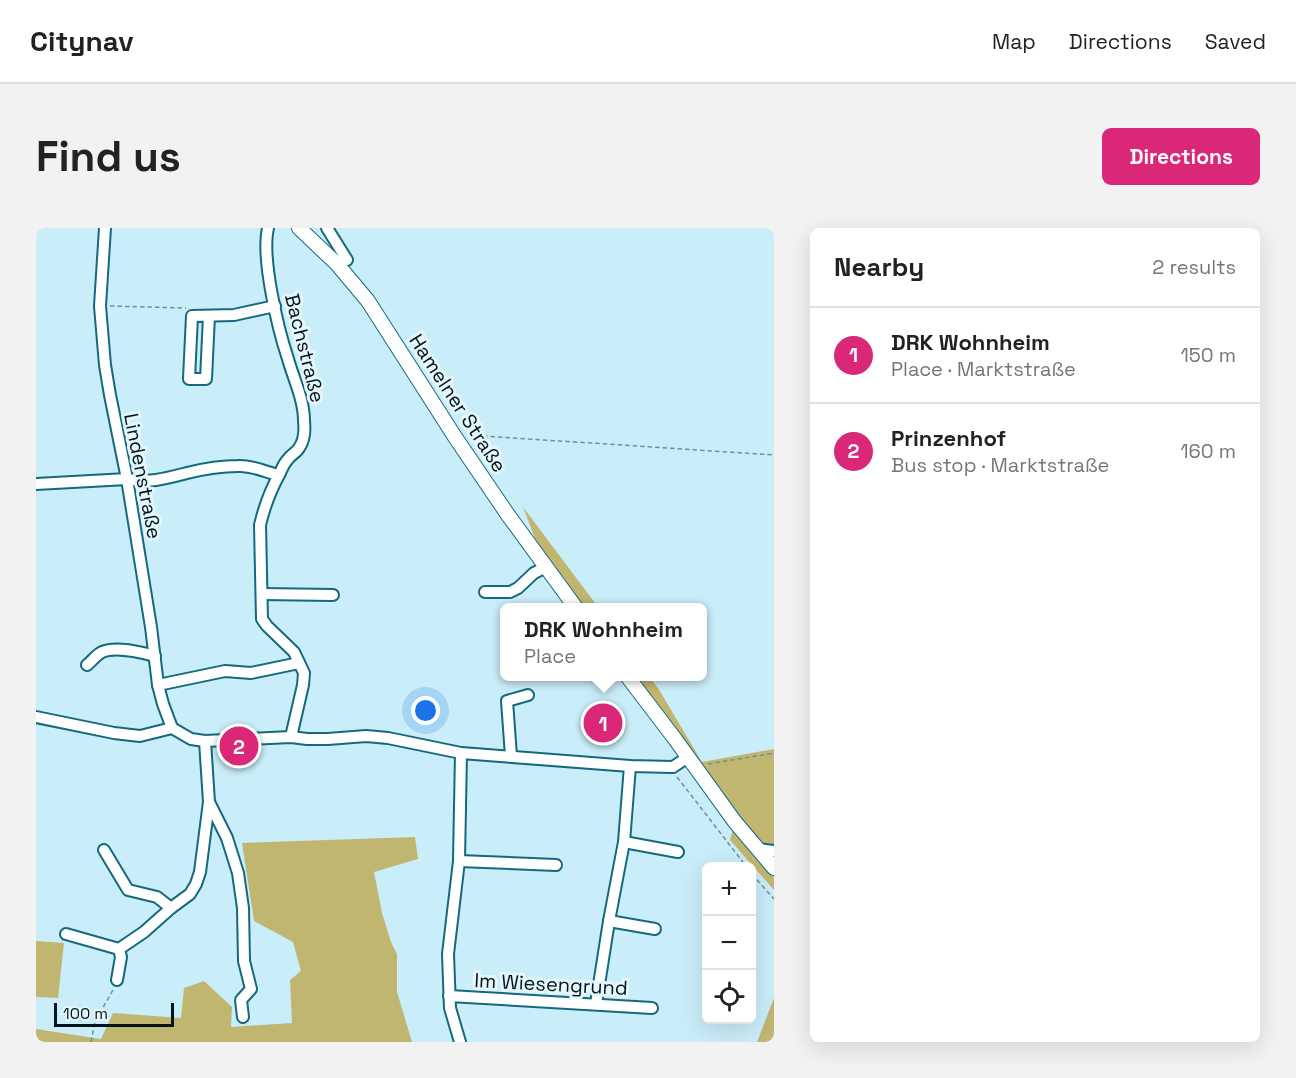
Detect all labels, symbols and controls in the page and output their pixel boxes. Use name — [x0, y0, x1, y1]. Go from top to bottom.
text: Citynav — [30, 23, 134, 59]
text: Map — [992, 28, 1036, 55]
text: Directions — [1069, 28, 1172, 55]
text: Saved — [1205, 28, 1266, 55]
button: Directions — [1102, 128, 1260, 185]
text: Find us — [36, 130, 181, 183]
text: Nearby — [834, 250, 924, 284]
text: 2 results — [1152, 254, 1236, 280]
street label: Bachstraße — [279, 291, 331, 405]
text: DRK Wohnheim — [891, 328, 1050, 356]
street label: Hamelner Straße — [404, 329, 512, 477]
text: 1 — [849, 342, 858, 368]
text: 150 m — [1181, 342, 1236, 368]
text: Place · Marktstraße — [891, 356, 1076, 382]
street label: Lindenstraße — [118, 411, 168, 541]
text: Prinzenhof — [891, 424, 1006, 452]
text: 2 — [848, 438, 859, 464]
text: 160 m — [1180, 438, 1236, 464]
text: Bus stop · Marktstraße — [891, 452, 1109, 478]
popup — [500, 603, 707, 681]
text: DRK Wohnheim — [524, 615, 683, 643]
text: Place — [524, 643, 576, 669]
your location — [411, 696, 440, 725]
pin: 1 — [584, 700, 622, 746]
pin: 2 — [220, 724, 258, 768]
map controls — [702, 862, 756, 1024]
button: + — [702, 862, 756, 916]
button: − — [702, 916, 756, 970]
street label: Im Wiesengrund — [474, 967, 628, 1001]
button: locate — [702, 970, 756, 1024]
scale bar — [54, 1000, 174, 1028]
text: 100 m — [63, 1003, 108, 1024]

